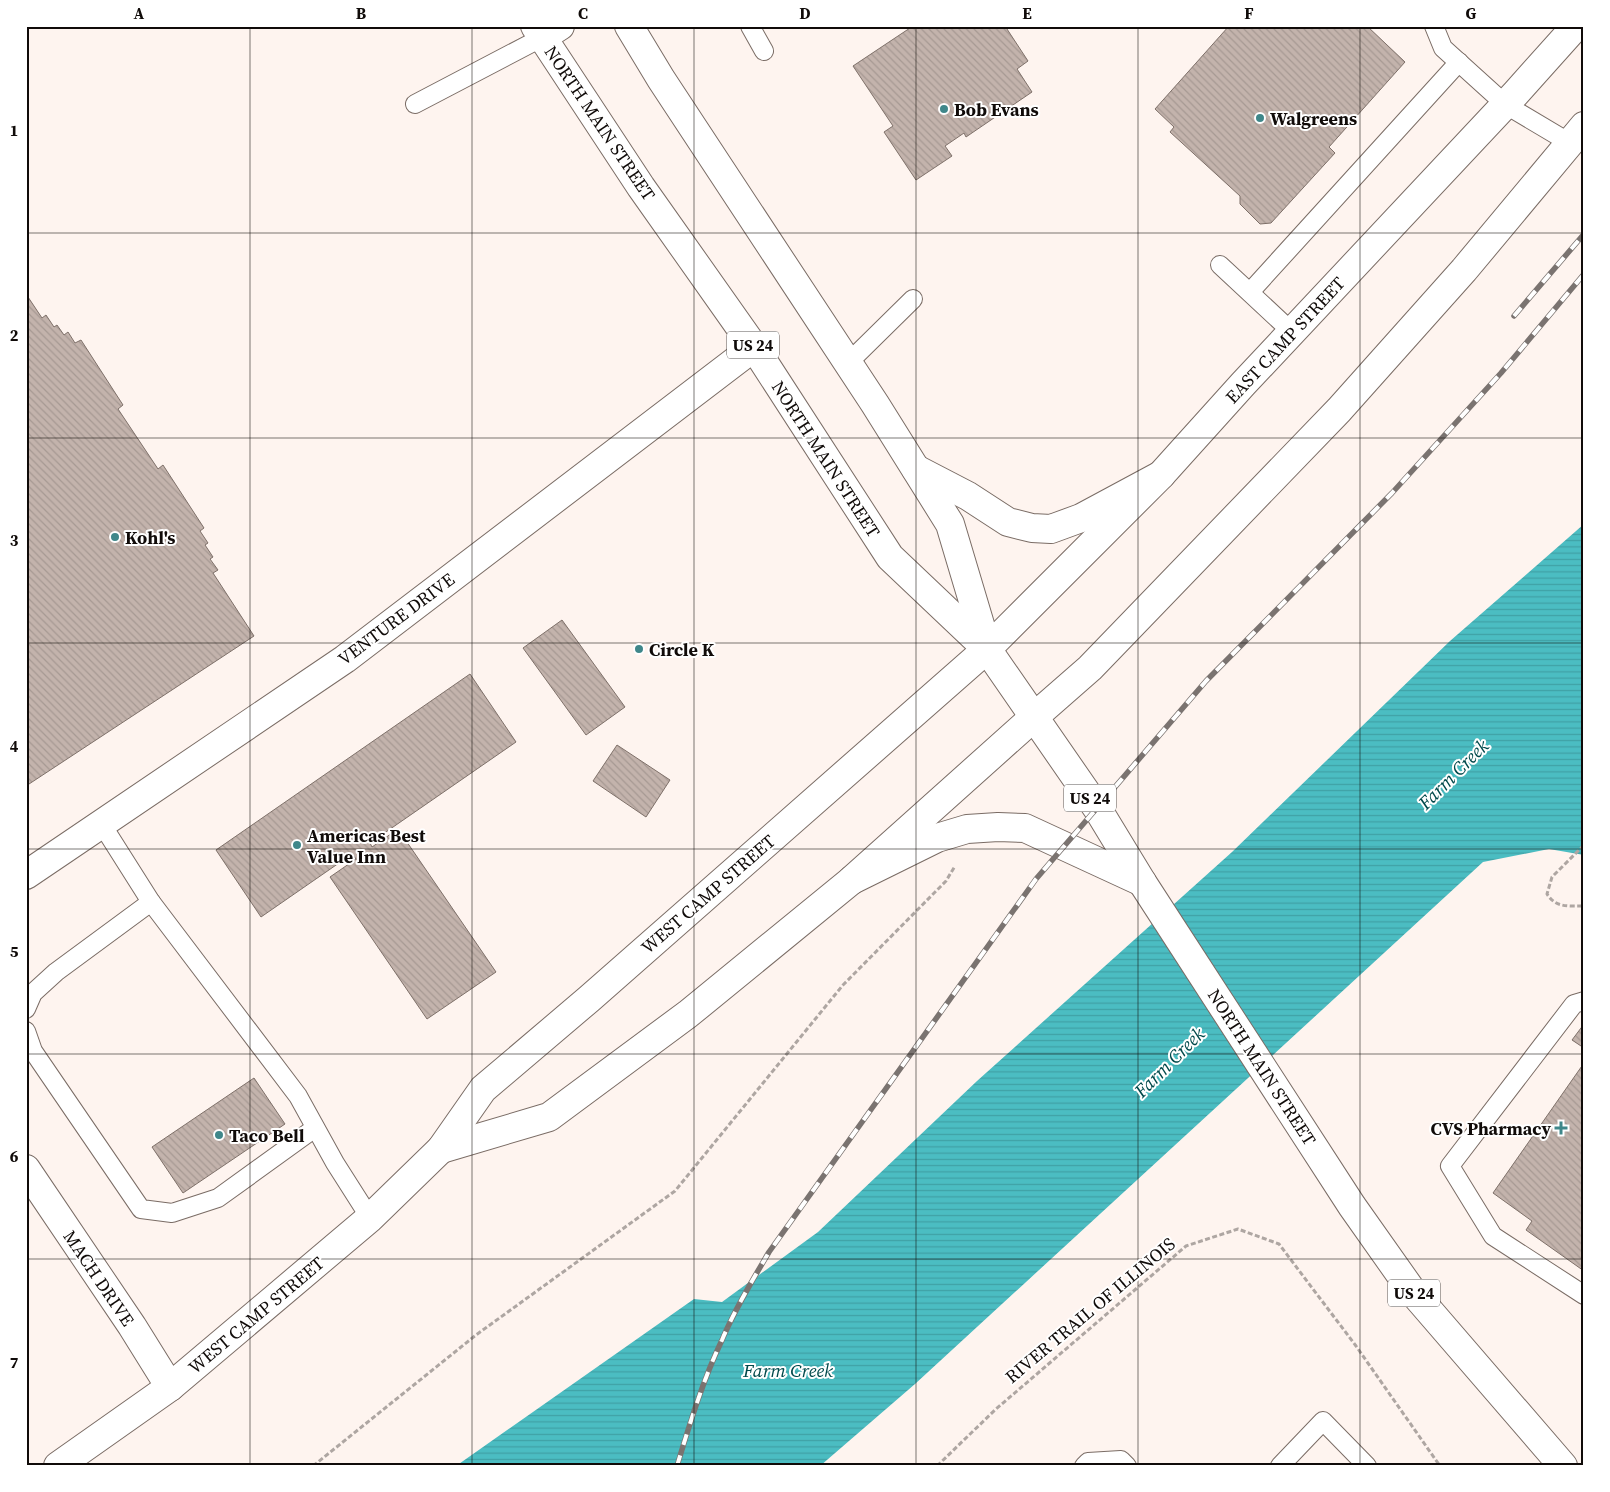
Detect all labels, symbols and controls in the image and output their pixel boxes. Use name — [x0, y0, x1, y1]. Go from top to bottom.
text: A — [134, 2, 145, 24]
text: B — [356, 2, 367, 24]
text: C — [578, 2, 588, 24]
text: D — [799, 2, 811, 24]
text: E — [1022, 2, 1032, 24]
text: F — [1244, 2, 1254, 24]
text: G — [1466, 2, 1477, 24]
street label: NORTH MAIN STREET — [539, 41, 661, 205]
place label: Bob Evans — [954, 97, 1039, 122]
marker: Bob Evans — [938, 103, 950, 115]
place label: Walgreens — [1270, 106, 1357, 131]
marker: Walgreens — [1254, 112, 1266, 124]
text: 1 — [10, 119, 18, 141]
street label: EAST CAMP STREET — [1220, 271, 1350, 409]
text: 2 — [10, 324, 19, 346]
road number: US 24 — [727, 332, 779, 358]
street label: NORTH MAIN STREET — [766, 376, 886, 542]
place label: Kohl's — [125, 525, 175, 550]
text: 3 — [10, 529, 19, 551]
marker: Kohl's — [109, 531, 121, 543]
street label: VENTURE DRIVE — [333, 567, 460, 671]
place label: Circle K — [649, 637, 715, 662]
marker: Circle K — [633, 643, 645, 655]
water label: Farm Creek — [1411, 733, 1494, 816]
text: 4 — [10, 735, 19, 757]
road number: US 24 — [1064, 784, 1116, 811]
place label: Americas Best Value Inn — [307, 823, 426, 869]
street label: WEST CAMP STREET — [636, 829, 781, 959]
marker: Americas Best Value Inn — [291, 839, 303, 851]
text: 5 — [10, 940, 19, 962]
street label: NORTH MAIN STREET — [1202, 984, 1322, 1150]
water label: Farm Creek — [1127, 1021, 1210, 1104]
place label: CVS Pharmacy — [1431, 1116, 1551, 1141]
marker: CVS Pharmacy — [1555, 1122, 1567, 1134]
place label: Taco Bell — [229, 1123, 305, 1148]
marker: Taco Bell — [213, 1129, 225, 1141]
text: 6 — [10, 1145, 19, 1167]
street label: MACH DRIVE — [58, 1225, 140, 1331]
street label: RIVER TRAIL OF ILLINOIS — [1000, 1231, 1180, 1389]
street label: WEST CAMP STREET — [183, 1251, 329, 1379]
road number: US 24 — [1388, 1280, 1440, 1306]
text: 7 — [10, 1351, 19, 1373]
water label: Farm Creek — [742, 1357, 833, 1383]

